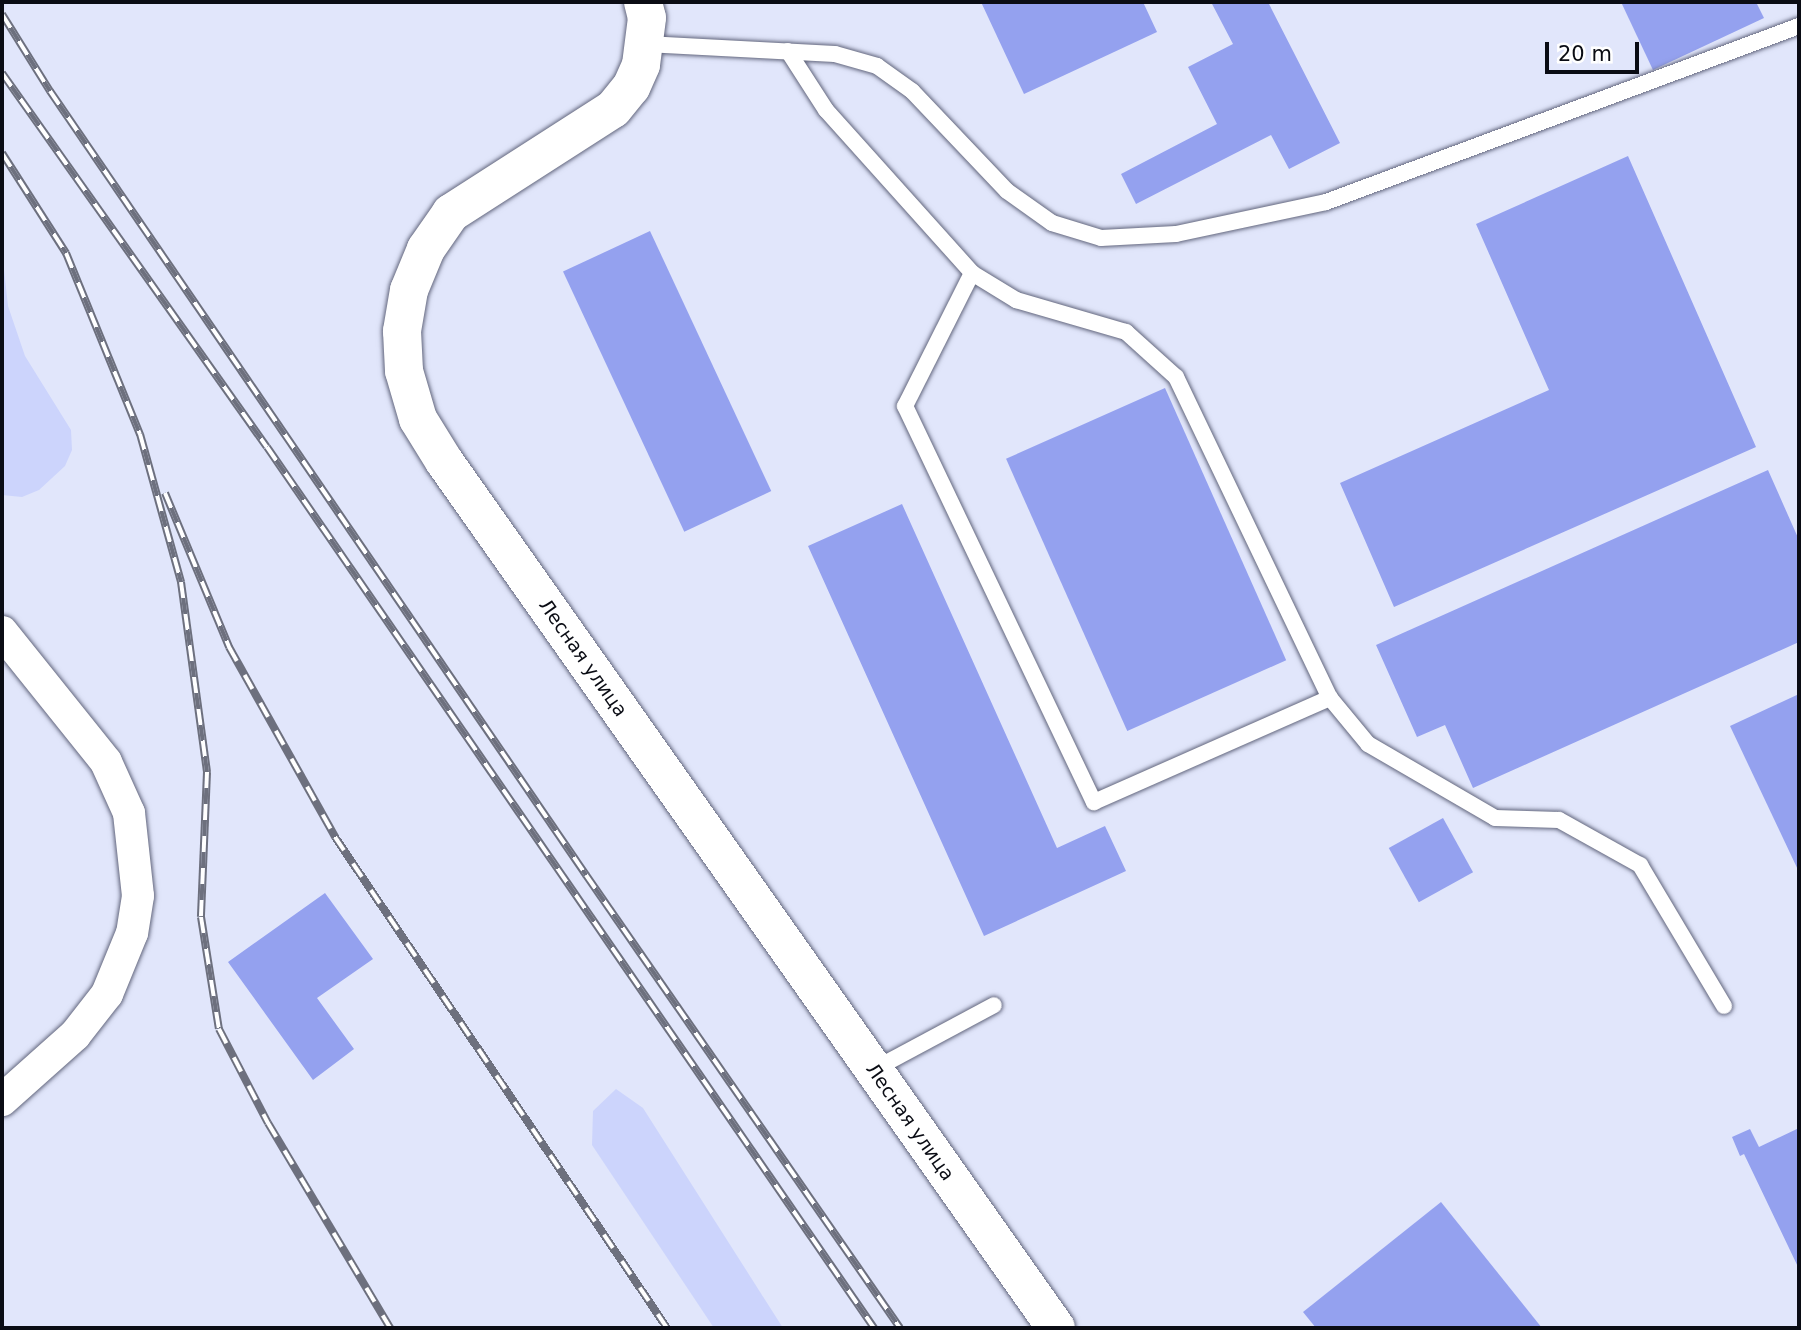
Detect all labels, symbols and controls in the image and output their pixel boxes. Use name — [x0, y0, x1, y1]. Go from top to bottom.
scale bar — [1549, 28, 1644, 72]
text: 20 m — [1558, 42, 1612, 66]
street label: Лесная улица — [534, 595, 632, 721]
street label: Лесная улица — [861, 1059, 959, 1185]

